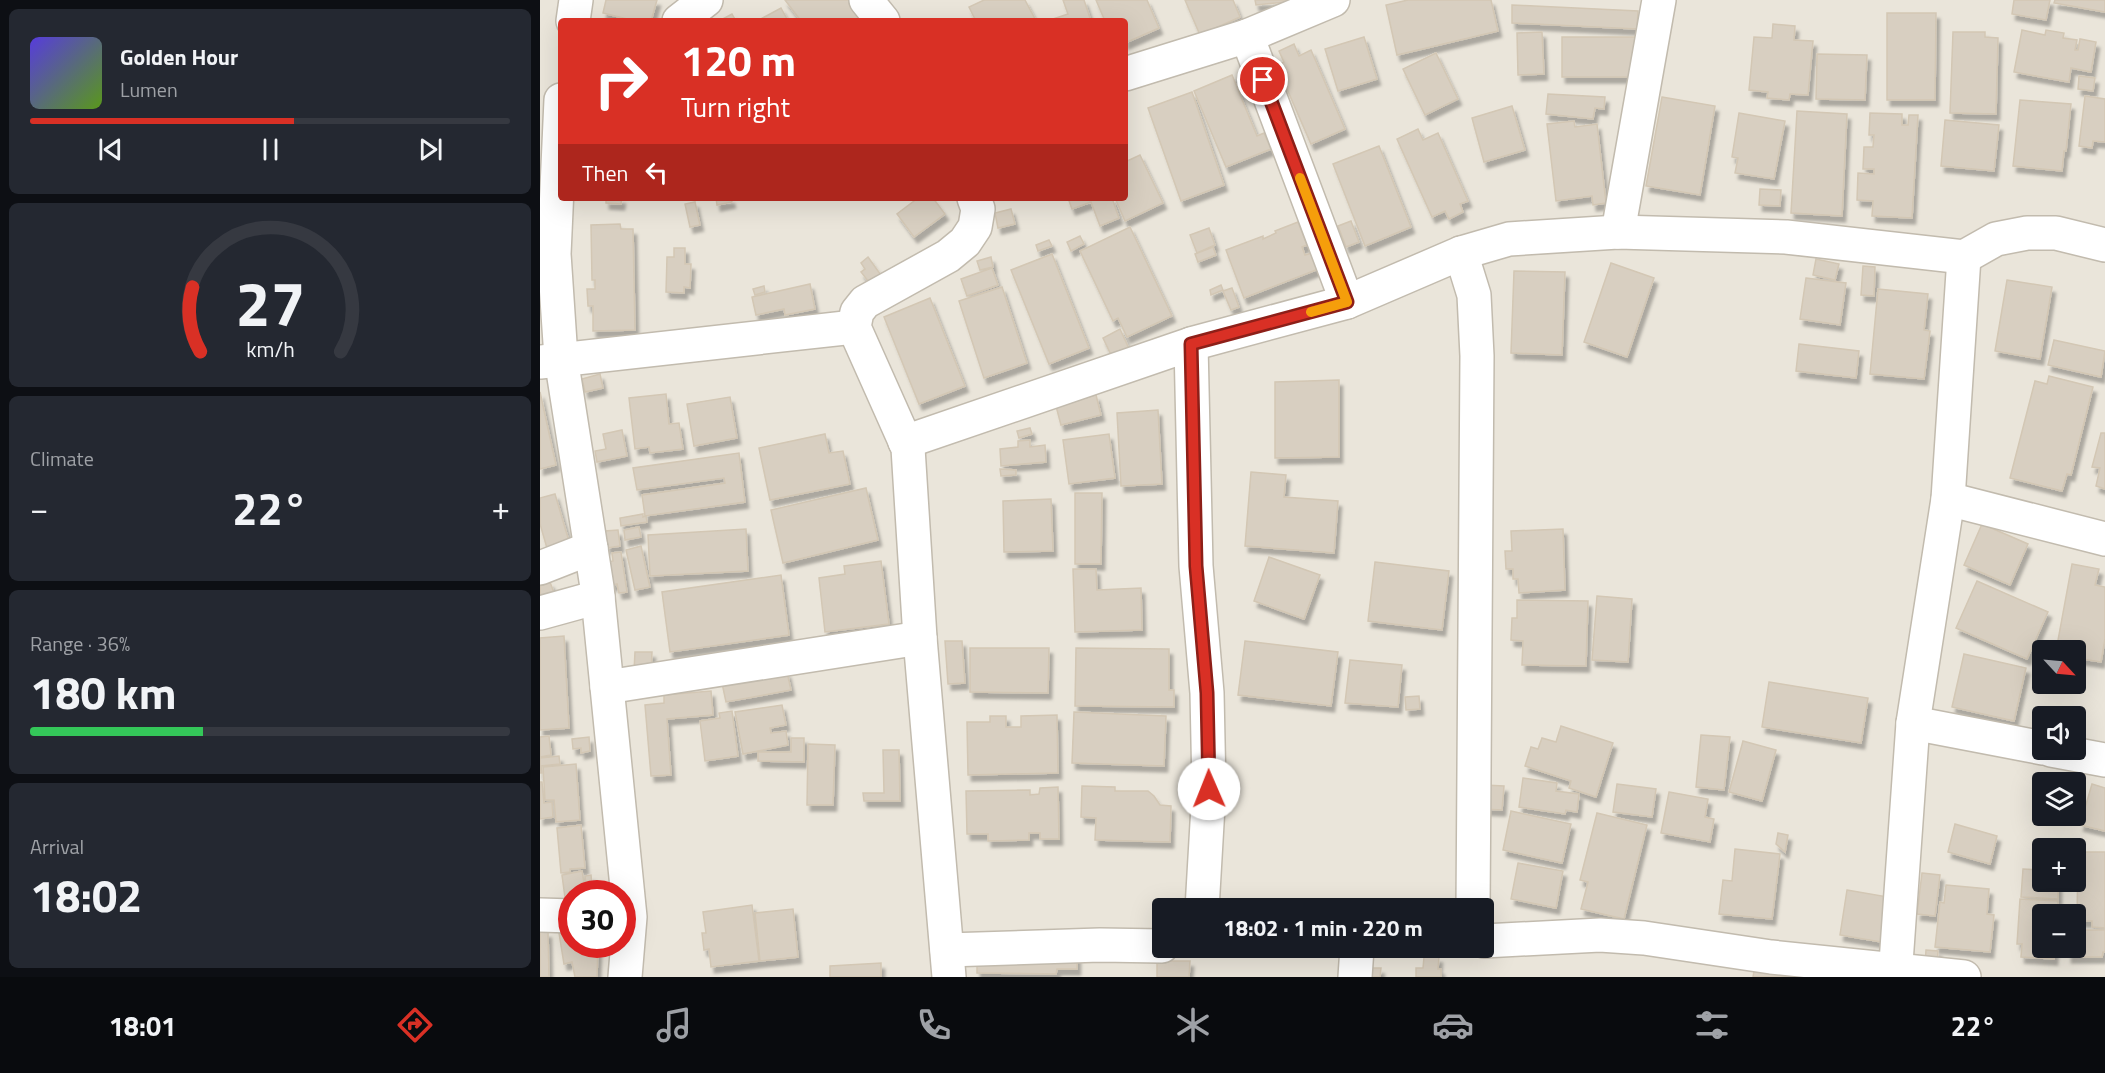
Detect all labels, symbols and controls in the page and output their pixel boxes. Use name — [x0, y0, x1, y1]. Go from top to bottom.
text: 120 m — [681, 28, 796, 92]
text: Golden Hour — [120, 40, 238, 74]
icon: right — [582, 42, 660, 120]
pin — [1237, 54, 1288, 105]
icon: arrive — [1246, 63, 1279, 96]
text: Lumen — [120, 74, 178, 105]
text: Turn right — [681, 86, 790, 127]
icon: previous — [94, 133, 127, 166]
icon: pause — [254, 133, 287, 166]
icon: next — [414, 133, 447, 166]
text: Then — [582, 156, 628, 190]
icon: left — [640, 156, 673, 189]
text: 27 — [235, 255, 305, 350]
text: km/h — [246, 333, 294, 365]
text: Climate — [30, 443, 94, 474]
text: 22° — [232, 474, 308, 542]
text: − — [30, 483, 48, 533]
text: + — [492, 483, 510, 533]
text: Range · 36% — [30, 628, 130, 659]
north arrow — [2032, 640, 2086, 694]
map controls — [2032, 640, 2086, 958]
text: 180 km — [30, 658, 176, 726]
button: sound — [2032, 706, 2086, 760]
position arrow — [1177, 757, 1241, 821]
button: layers — [2032, 772, 2086, 826]
text: Arrival — [30, 831, 84, 862]
button: + — [2032, 838, 2086, 892]
text: 18:02 — [30, 861, 142, 929]
speed limit sign: 30 — [558, 880, 636, 958]
button: − — [2032, 904, 2086, 958]
text: 18:02 · 1 min · 220 m — [1223, 911, 1423, 945]
icon: directions — [394, 1004, 436, 1046]
icon: music — [653, 1004, 695, 1046]
icon: phone — [913, 1004, 955, 1046]
icon: climate — [1172, 1004, 1214, 1046]
icon: car — [1432, 1004, 1474, 1046]
icon: filters — [1691, 1004, 1733, 1046]
text: 18:01 — [109, 1005, 176, 1046]
text: 22° — [1951, 1005, 1996, 1046]

